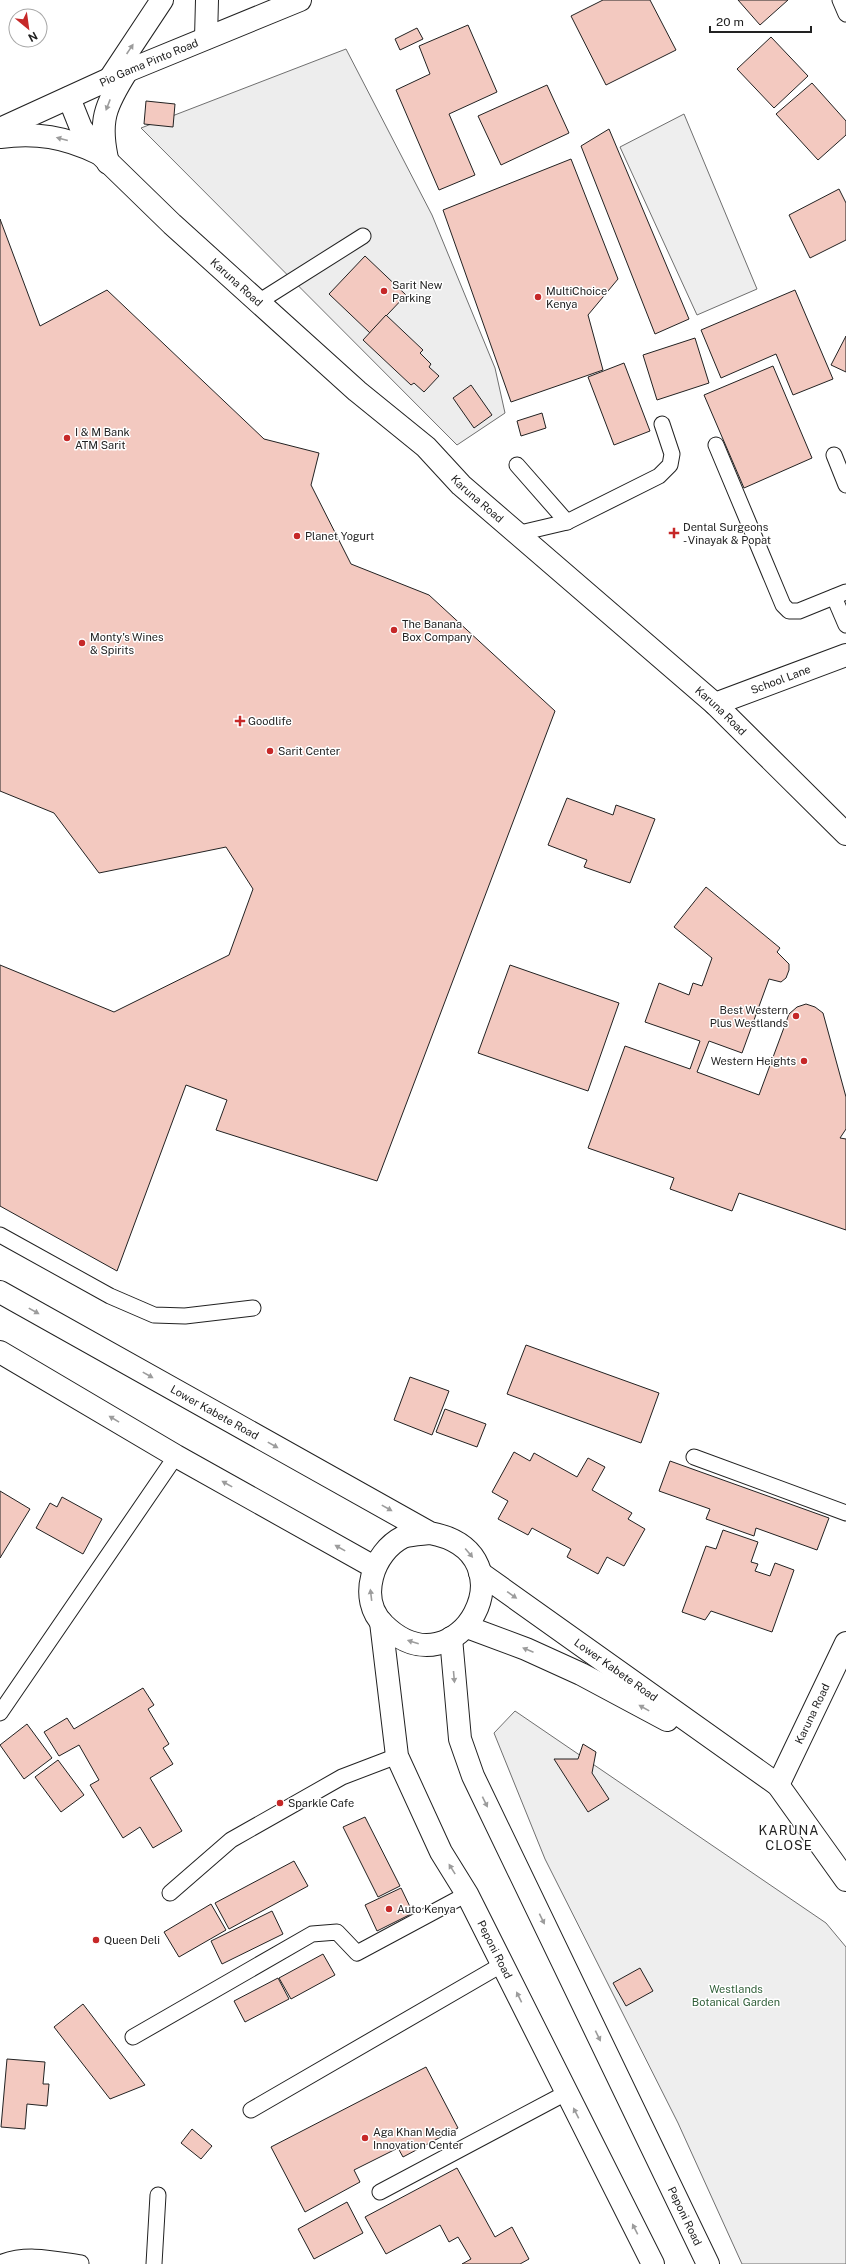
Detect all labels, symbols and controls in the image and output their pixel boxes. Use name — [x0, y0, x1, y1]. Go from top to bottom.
north arrow — [8, 8, 48, 48]
scale bar — [710, 8, 811, 34]
text: 20 m — [716, 15, 744, 29]
text: N — [26, 29, 40, 44]
street label: Pio Gama Pinto Road — [98, 36, 200, 89]
one-way arrow — [126, 43, 134, 54]
one-way arrow — [105, 100, 111, 112]
one-way arrow — [56, 136, 68, 142]
street label: Karuna Road — [208, 256, 265, 309]
place label: Sarit New Parking — [392, 279, 443, 304]
place label: MultiChoice Kenya — [546, 285, 607, 310]
marker: Sarit New Parking — [379, 286, 389, 296]
marker: MultiChoice Kenya — [533, 292, 543, 302]
place label: I & M Bank ATM Sarit — [75, 426, 130, 451]
marker: I & M Bank ATM Sarit — [62, 433, 72, 443]
street label: Karuna Road — [449, 473, 506, 525]
place label: Dental Surgeons - Vinayak & Popat — [683, 521, 771, 546]
marker: Dental Surgeons - Vinayak & Popat — [668, 527, 680, 539]
place label: Planet Yogurt — [305, 530, 374, 542]
marker: Planet Yogurt — [292, 531, 302, 541]
place label: The Banana Box Company — [402, 618, 472, 643]
marker: The Banana Box Company — [389, 625, 399, 635]
place label: Monty's Wines & Spirits — [90, 631, 164, 656]
marker: Monty's Wines & Spirits — [77, 638, 87, 648]
street label: School Lane — [749, 663, 812, 696]
street label: Karuna Road — [693, 684, 749, 738]
place label: Goodlife — [248, 715, 292, 727]
marker: Goodlife — [235, 716, 245, 726]
place label: Sarit Center — [278, 745, 340, 757]
marker: Sarit Center — [265, 746, 275, 756]
place label: Best Western Plus Westlands — [710, 1004, 788, 1029]
marker: Best Western Plus Westlands — [791, 1011, 801, 1021]
place label: Western Heights — [711, 1055, 796, 1067]
marker: Western Heights — [799, 1056, 809, 1066]
one-way arrow — [28, 1308, 40, 1315]
one-way arrow — [142, 1371, 153, 1378]
street label: Lower Kabete Road — [168, 1383, 261, 1442]
one-way arrow — [108, 1416, 120, 1423]
one-way arrow — [267, 1441, 279, 1448]
one-way arrow — [221, 1481, 233, 1488]
one-way arrow — [381, 1505, 393, 1512]
one-way arrow — [334, 1544, 346, 1551]
one-way arrow — [464, 1548, 473, 1558]
one-way arrow — [368, 1589, 374, 1601]
one-way arrow — [507, 1591, 517, 1599]
street label: Lower Kabete Road — [572, 1636, 660, 1703]
one-way arrow — [407, 1639, 419, 1645]
one-way arrow — [522, 1647, 533, 1653]
one-way arrow — [451, 1671, 458, 1683]
street label: Karuna Road — [793, 1682, 832, 1746]
one-way arrow — [638, 1705, 650, 1711]
one-way arrow — [482, 1796, 488, 1808]
place label: Sparkle Cafe — [288, 1797, 354, 1809]
marker: Sparkle Cafe — [275, 1798, 285, 1808]
district label: KARUNA CLOSE — [759, 1823, 819, 1853]
one-way arrow — [448, 1864, 456, 1874]
place label: Auto Kenya — [397, 1903, 455, 1915]
marker: Auto Kenya — [384, 1904, 394, 1914]
one-way arrow — [539, 1913, 545, 1925]
street label: Peponi Road — [475, 1918, 515, 1981]
place label: Queen Deli — [104, 1934, 160, 1946]
marker: Queen Deli — [91, 1935, 101, 1945]
park label: Westlands Botanical Garden — [692, 1983, 780, 2008]
one-way arrow — [515, 1991, 522, 2003]
one-way arrow — [595, 2031, 601, 2042]
one-way arrow — [573, 2108, 580, 2119]
place label: Aga Khan Media Innovation Center — [373, 2126, 463, 2151]
marker: Aga Khan Media Innovation Center — [360, 2133, 370, 2143]
street label: Peponi Road — [666, 2185, 704, 2247]
one-way arrow — [632, 2223, 638, 2235]

